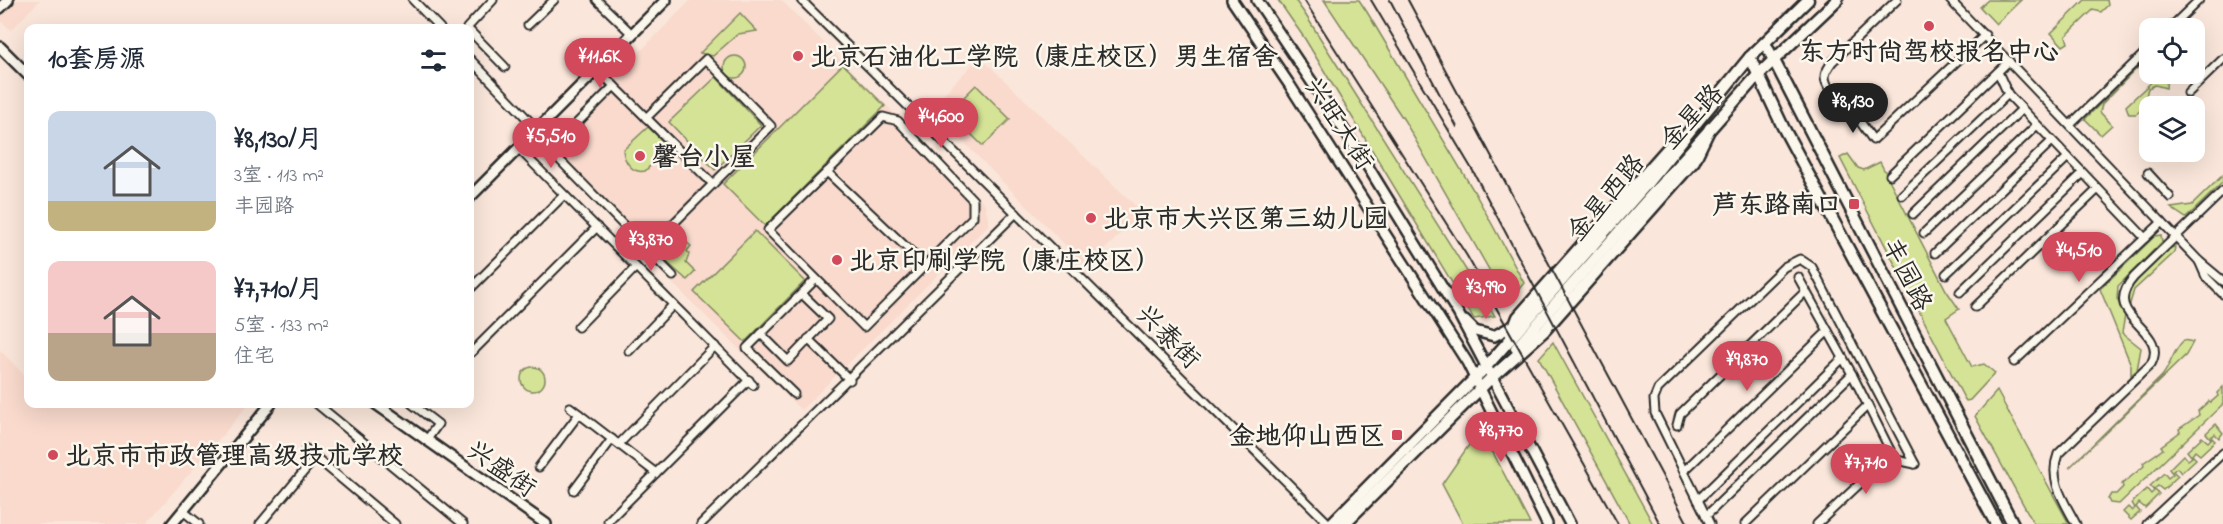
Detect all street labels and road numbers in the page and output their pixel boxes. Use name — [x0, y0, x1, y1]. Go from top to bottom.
street label: 兴旺大街 — [1293, 71, 1382, 179]
street label: 金星路 — [1653, 77, 1734, 160]
street label: 金星西路 — [1559, 147, 1655, 251]
street label: 丰园路 — [1871, 232, 1940, 319]
street label: 兴泰街 — [1126, 297, 1208, 379]
street label: 兴盛街 — [457, 433, 543, 508]

